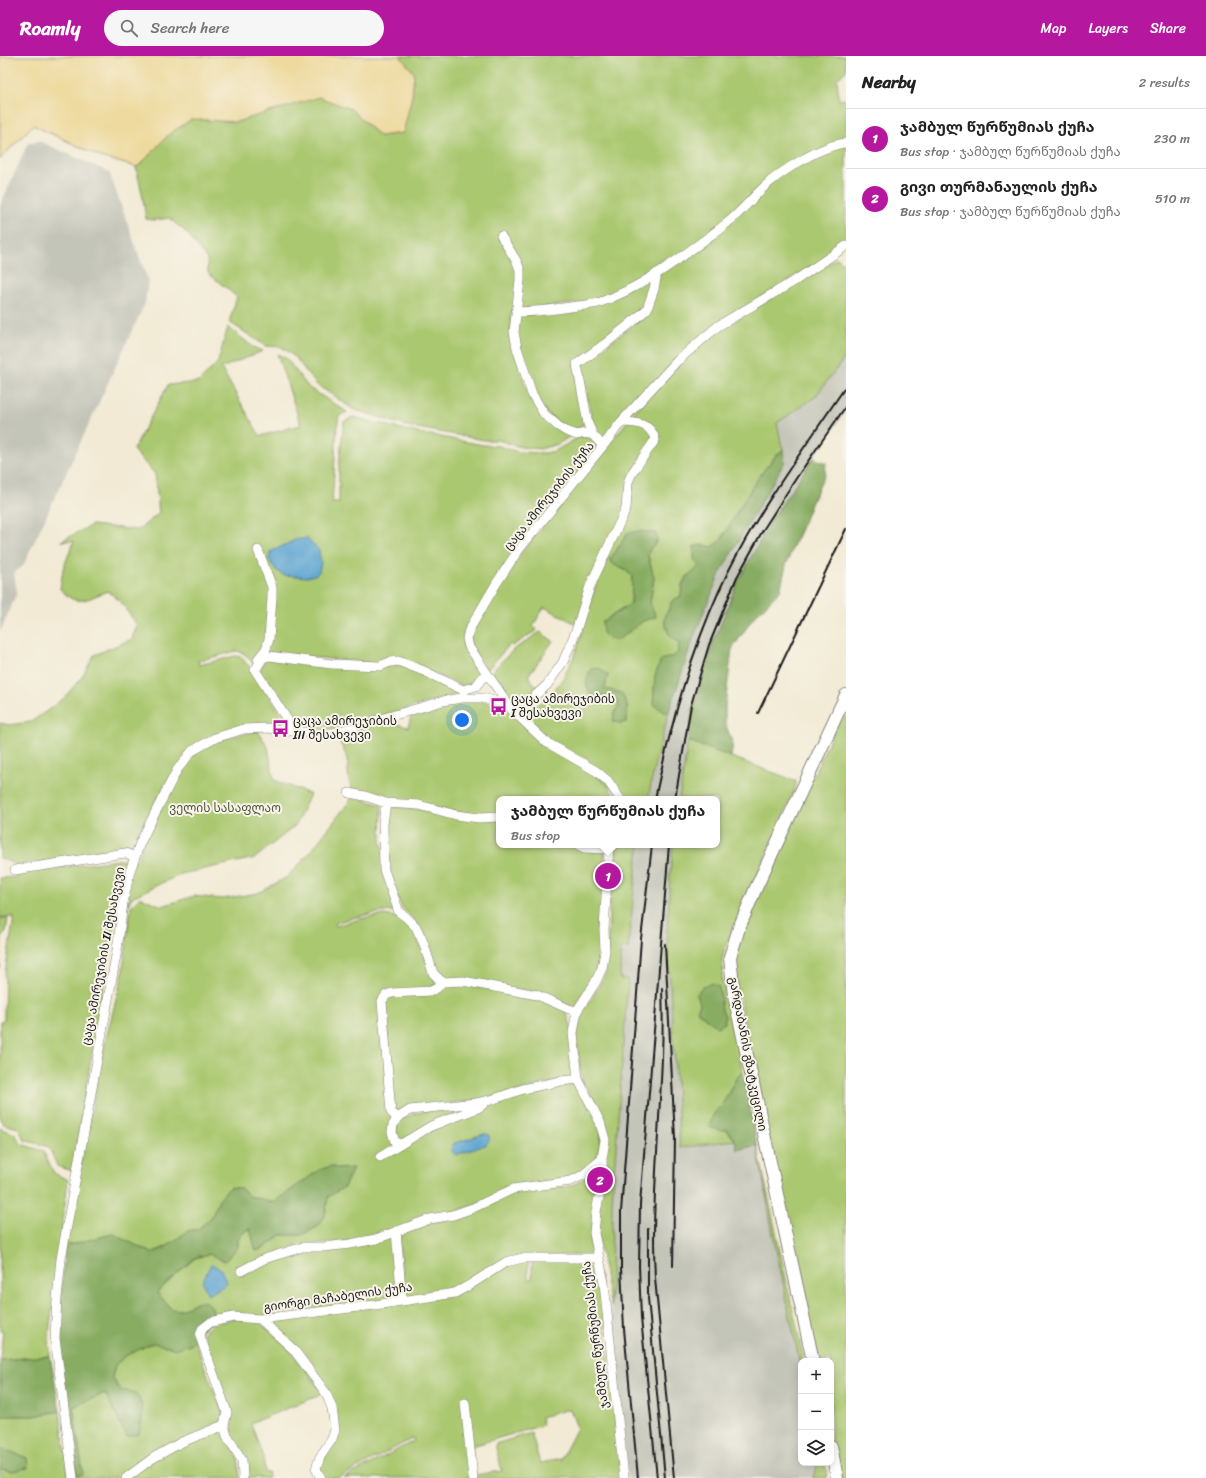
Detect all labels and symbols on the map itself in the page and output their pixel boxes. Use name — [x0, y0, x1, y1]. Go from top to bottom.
street label: ცაცა ამირეჯიბის ქუჩა — [498, 437, 600, 555]
place label: ცაცა ამირეჯიბის I შესახვევი — [510, 688, 615, 724]
bus stop icon: ცაცა ამირეჯიბის I შესახვევი — [488, 696, 508, 716]
place label: ცაცა ამირეჯიბის III შესახვევი — [292, 710, 397, 746]
your location — [452, 710, 472, 730]
bus stop icon: ცაცა ამირეჯიბის III შესახვევი — [270, 718, 290, 738]
park label: ველის სასაფლაო — [169, 797, 281, 819]
pin: 1 — [595, 861, 621, 891]
street label: ცაცა ამირეჯიბის II შესახვევი — [75, 865, 131, 1047]
street label: გარდაბანის გზატკეცილი — [722, 975, 774, 1133]
pin: 2 — [587, 1165, 613, 1195]
street label: ჯამბულ წურწუმიას ქუჩა — [575, 1260, 615, 1410]
street label: გიორგი მაჩაბელის ქუჩა — [262, 1276, 414, 1318]

